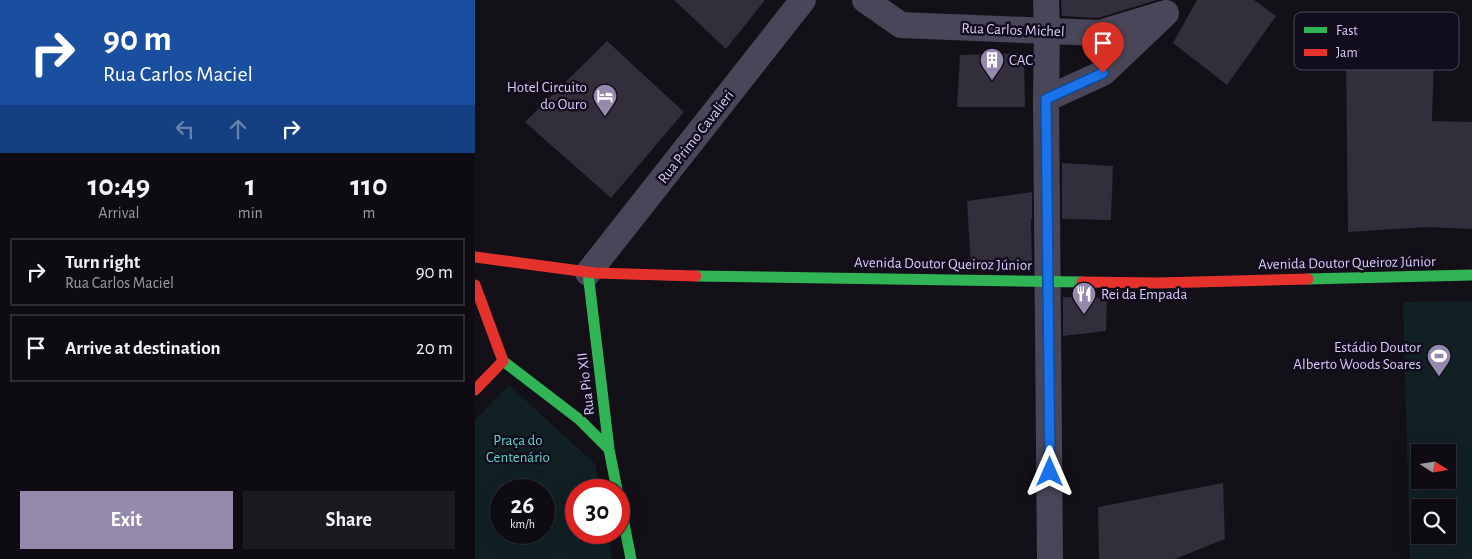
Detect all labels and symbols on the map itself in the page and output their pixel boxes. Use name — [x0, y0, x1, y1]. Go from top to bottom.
legend — [1294, 12, 1459, 70]
street label: Rua Carlos Michel — [961, 21, 1065, 39]
pin — [1082, 22, 1124, 73]
text: Fast — [1336, 24, 1358, 38]
text: Jam — [1336, 46, 1358, 60]
building icon: CAC — [979, 47, 1005, 81]
place label: CAC — [1009, 53, 1033, 68]
place label: Hotel Circuito do Ouro — [507, 80, 587, 112]
hotel icon: Hotel Circuito do Ouro — [592, 83, 618, 117]
street label: Rua Primo Cavalieri — [655, 88, 737, 186]
street label: Avenida Doutor Queiroz Júnior — [1258, 254, 1436, 272]
street label: Avenida Doutor Queiroz Júnior — [854, 255, 1032, 273]
restaurant icon: Rei da Empada — [1071, 281, 1097, 315]
place label: Rei da Empada — [1101, 287, 1187, 302]
place label: Estádio Doutor Alberto Woods Soares — [1293, 340, 1421, 372]
sports icon: Estádio Doutor Alberto Woods Soares — [1426, 343, 1452, 377]
street label: Rua Pio XII — [575, 352, 597, 416]
park label: Praça do Centenário — [486, 433, 550, 465]
north arrow — [1411, 444, 1456, 489]
position arrow — [1023, 445, 1075, 497]
speed limit sign: 30 — [565, 479, 630, 544]

